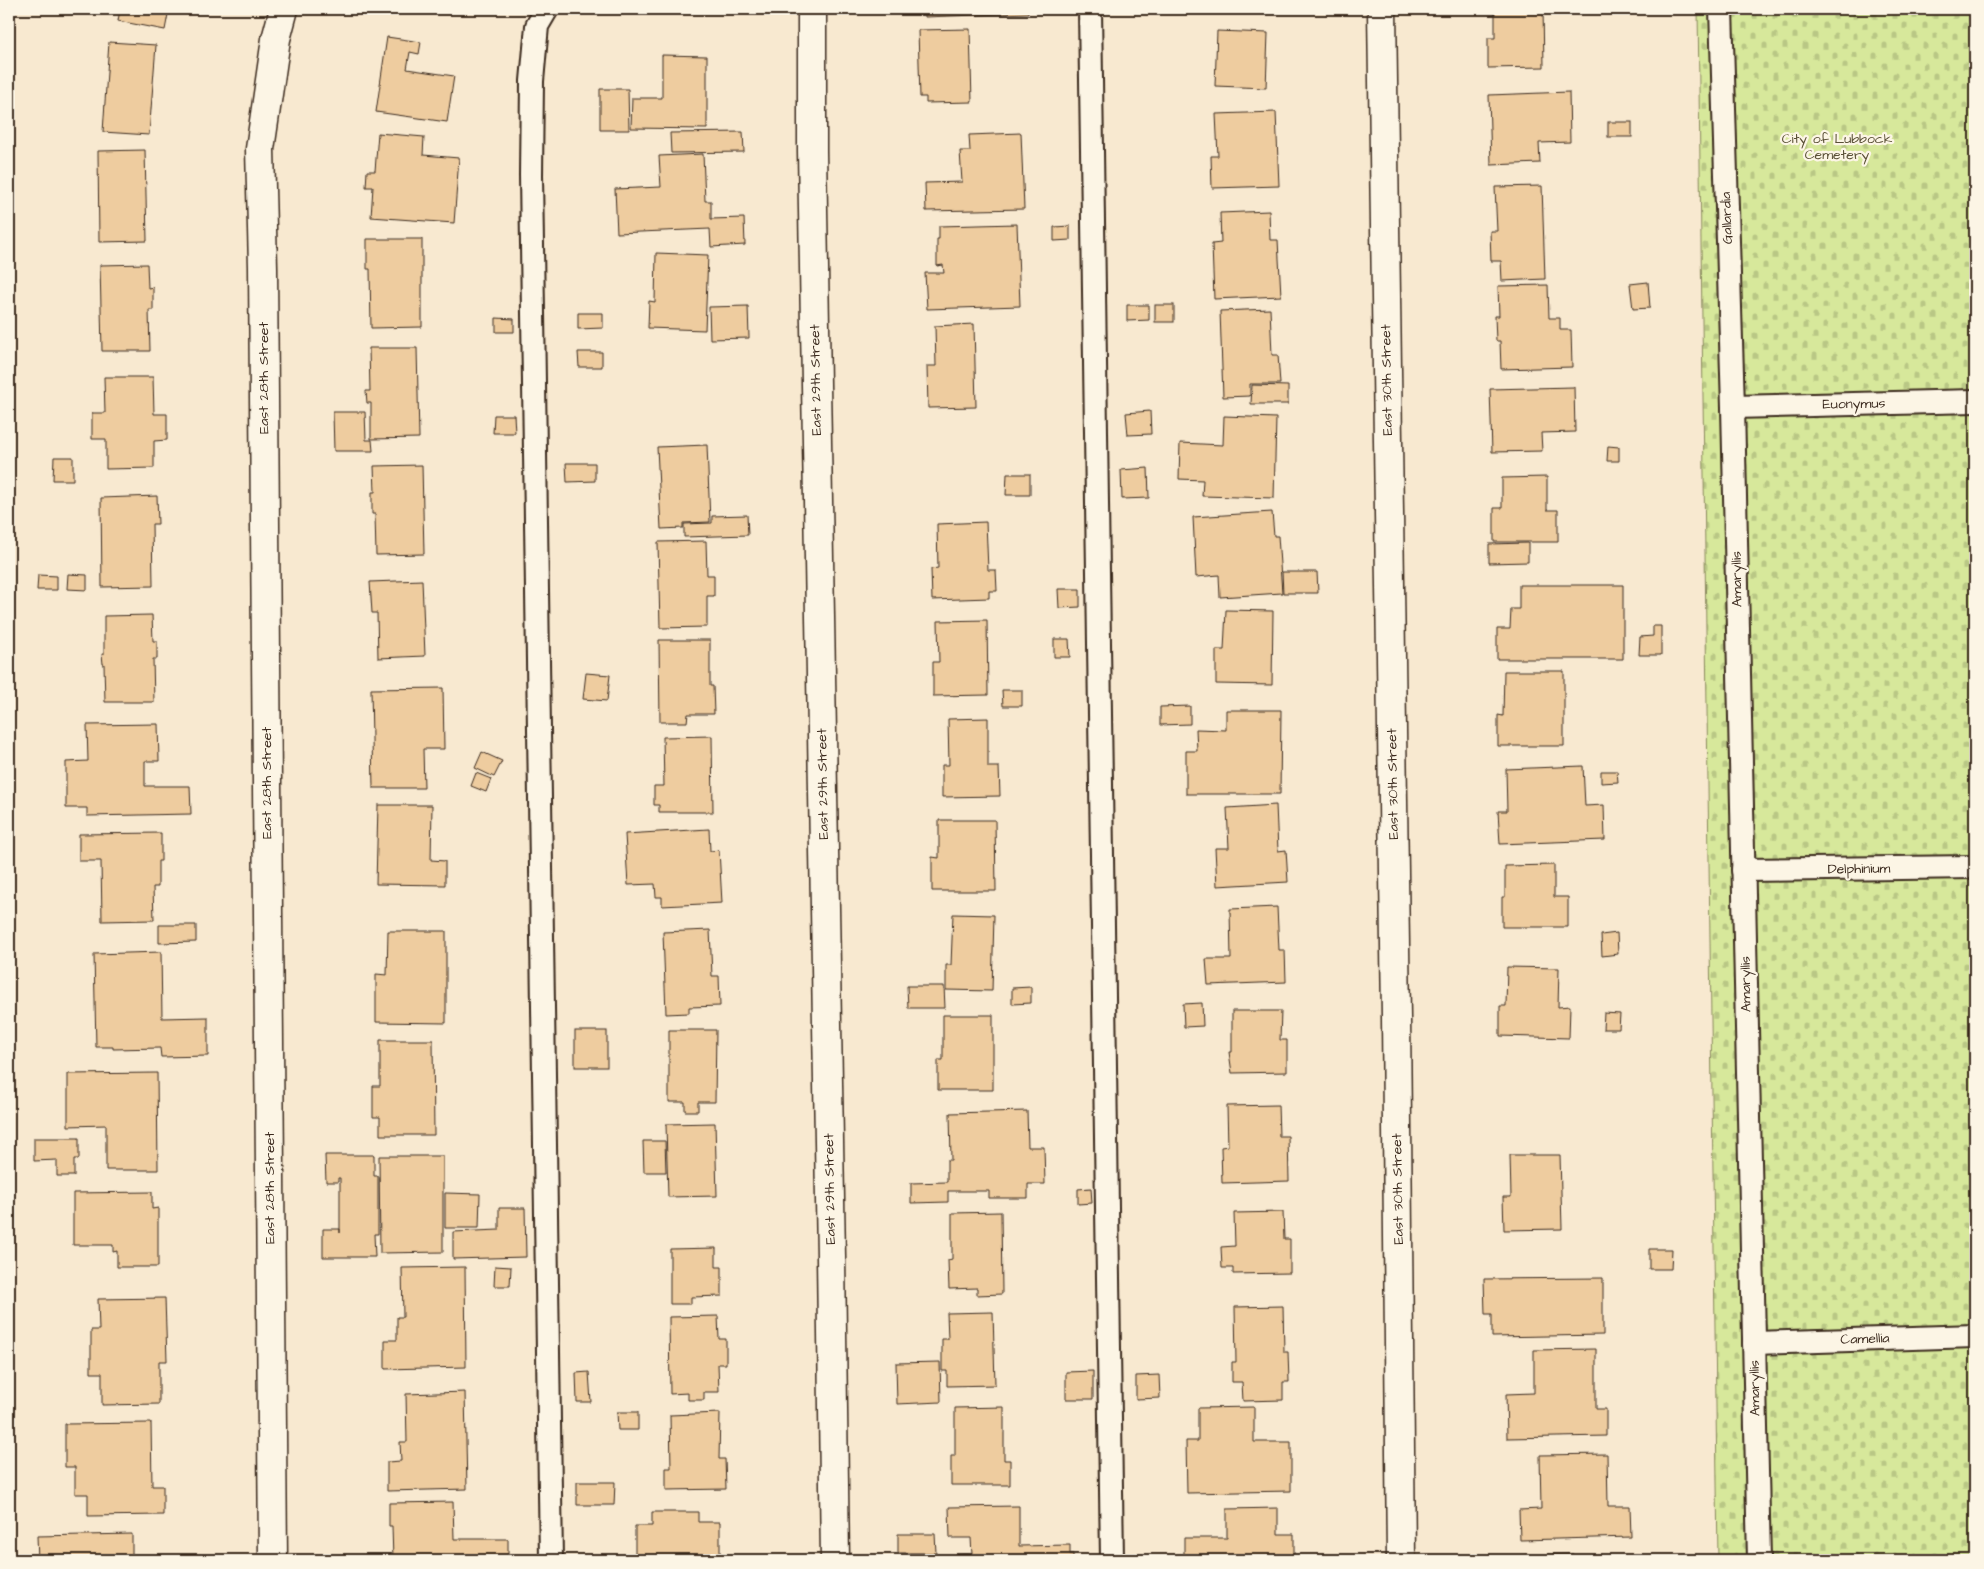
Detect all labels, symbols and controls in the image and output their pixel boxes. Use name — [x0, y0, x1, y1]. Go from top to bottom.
park label: City of Lubbock Cemetery — [1782, 129, 1893, 165]
street label: Gallardia — [1716, 191, 1738, 245]
street label: East 28th Street — [254, 322, 274, 434]
street label: East 29th Street — [805, 324, 827, 436]
street label: East 30th Street — [1376, 324, 1398, 436]
street label: Euonymus — [1822, 393, 1886, 415]
street label: Amaryllis — [1727, 551, 1747, 607]
street label: East 28th Street — [257, 727, 277, 839]
street label: East 29th Street — [812, 728, 834, 840]
street label: East 30th Street — [1382, 728, 1404, 840]
street label: Delphinium — [1827, 858, 1891, 880]
street label: Amaryllis — [1736, 956, 1756, 1012]
street label: East 28th Street — [260, 1132, 280, 1244]
street label: East 29th Street — [819, 1133, 841, 1245]
street label: East 30th Street — [1387, 1133, 1409, 1245]
street label: Camellia — [1840, 1328, 1890, 1350]
street label: Amaryllis — [1745, 1360, 1765, 1416]

